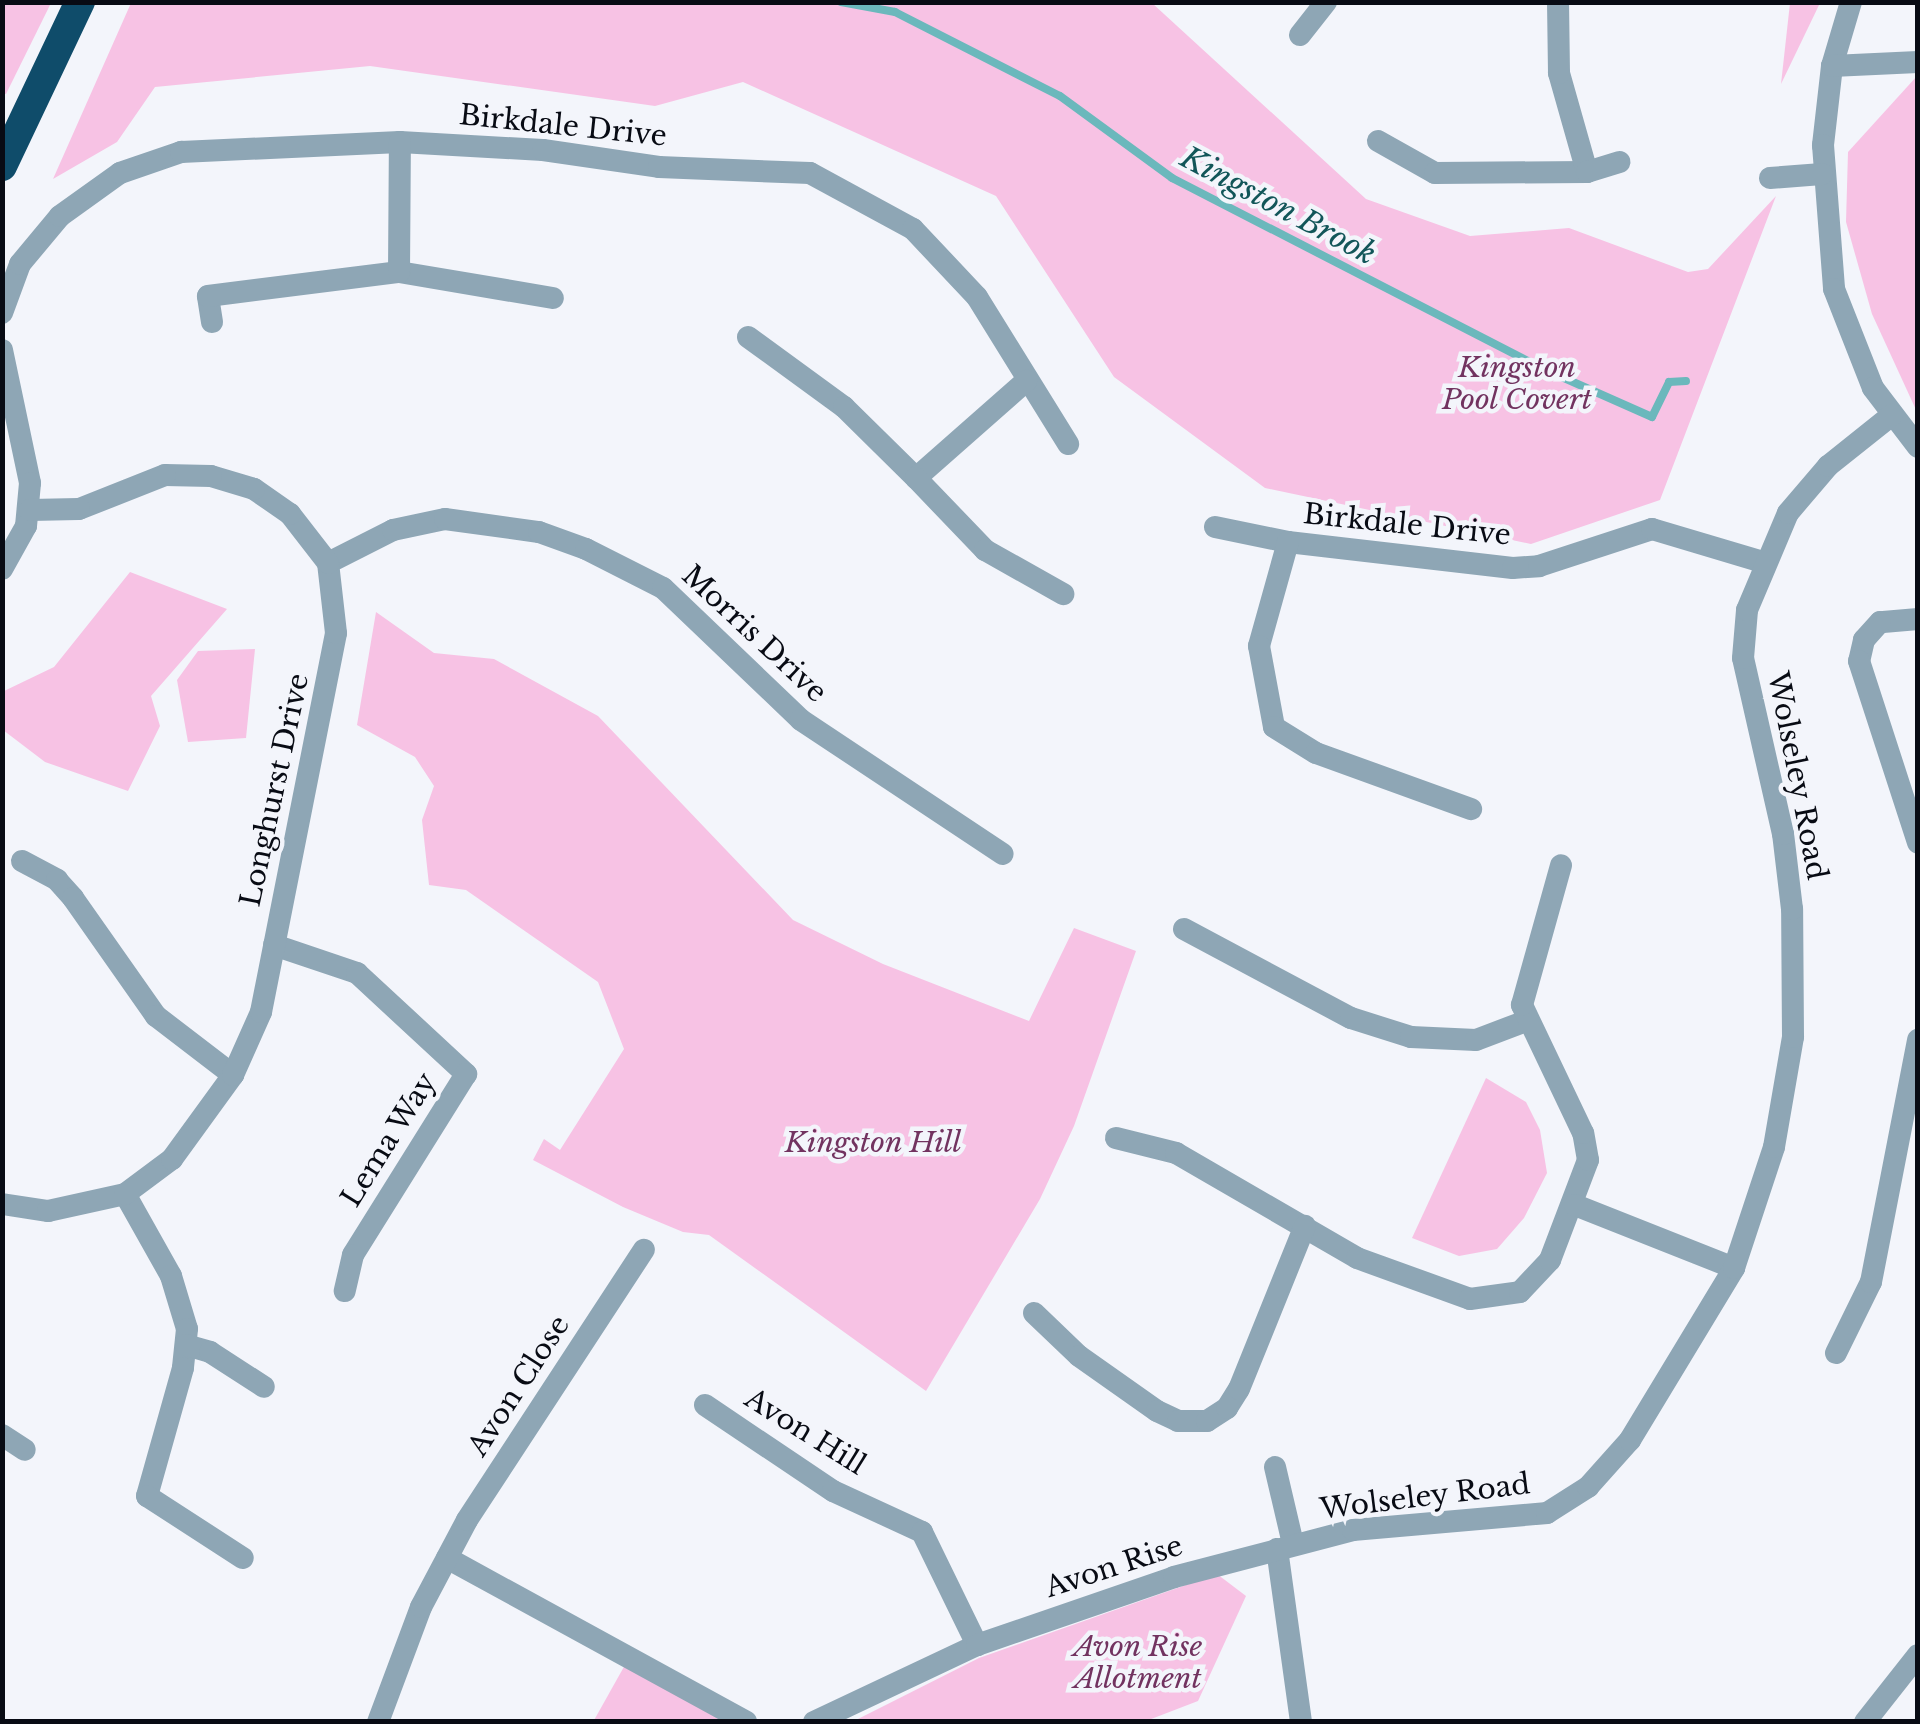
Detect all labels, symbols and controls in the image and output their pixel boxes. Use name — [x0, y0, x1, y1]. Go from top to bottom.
street label: Birkdale Drive — [458, 98, 668, 154]
water label: Kingston Brook — [1174, 139, 1382, 273]
park label: Kingston Pool Covert — [1442, 351, 1592, 417]
street label: Birkdale Drive — [1302, 497, 1512, 553]
street label: Morris Drive — [675, 559, 833, 709]
street label: Wolseley Road — [1760, 669, 1834, 883]
street label: Longhurst Drive — [234, 670, 316, 910]
street label: Lema Way — [334, 1066, 444, 1214]
park label: Kingston Hill — [784, 1126, 962, 1160]
street label: Avon Close — [461, 1309, 577, 1463]
street label: Avon Hill — [739, 1382, 871, 1482]
street label: Wolseley Road — [1318, 1467, 1532, 1527]
street label: Avon Rise — [1041, 1529, 1187, 1605]
park label: Avon Rise Allotment — [1073, 1630, 1203, 1696]

